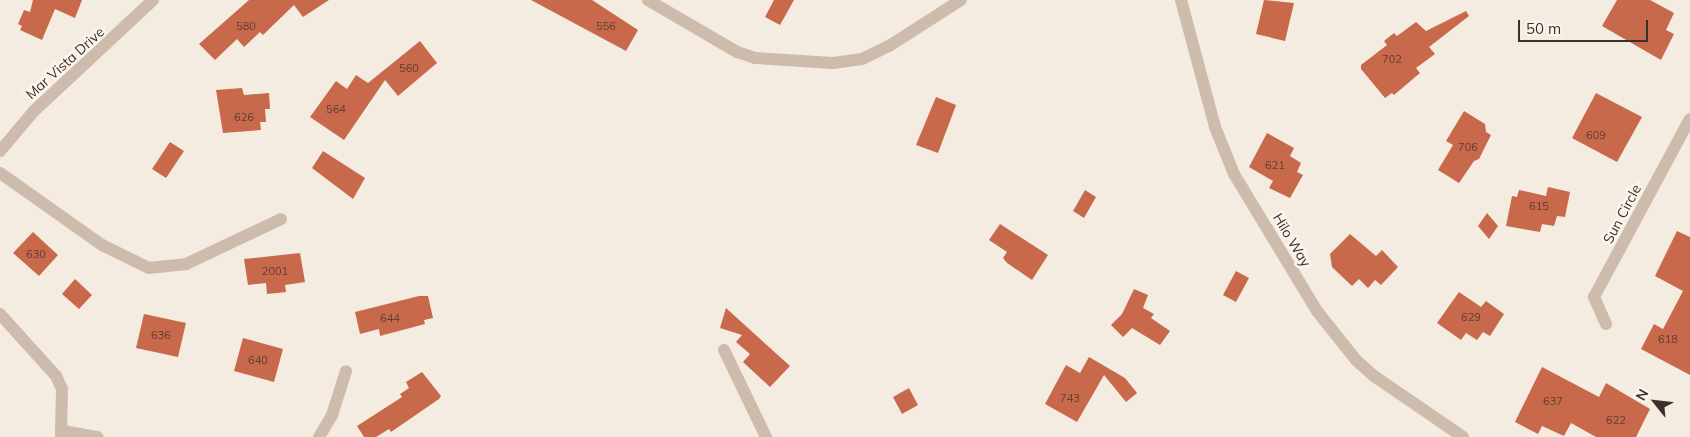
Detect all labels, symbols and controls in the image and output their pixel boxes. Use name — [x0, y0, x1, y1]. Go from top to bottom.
scale bar — [1520, 10, 1650, 42]
house number: 580 — [236, 19, 256, 33]
house number: 556 — [596, 19, 616, 33]
text: 50 m — [1526, 19, 1561, 38]
street label: Mar Vista Drive — [22, 23, 108, 103]
house number: 702 — [1382, 52, 1402, 66]
house number: 560 — [399, 61, 419, 75]
house number: 564 — [326, 102, 346, 116]
house number: 626 — [234, 110, 254, 124]
house number: 609 — [1586, 128, 1606, 142]
house number: 706 — [1458, 140, 1478, 154]
house number: 621 — [1265, 158, 1285, 172]
street label: Sun Circle — [1599, 182, 1645, 246]
house number: 615 — [1529, 199, 1549, 213]
street label: Hilo Way — [1269, 210, 1315, 270]
house number: 630 — [26, 247, 46, 261]
house number: 2001 — [262, 264, 288, 278]
house number: 629 — [1461, 310, 1481, 324]
house number: 644 — [380, 311, 400, 325]
house number: 636 — [151, 328, 171, 342]
house number: 618 — [1658, 332, 1678, 346]
house number: 640 — [248, 353, 268, 367]
north arrow — [1630, 377, 1680, 427]
text: N — [1631, 386, 1652, 404]
house number: 743 — [1060, 391, 1080, 405]
house number: 637 — [1543, 394, 1563, 408]
house number: 622 — [1606, 413, 1626, 427]

